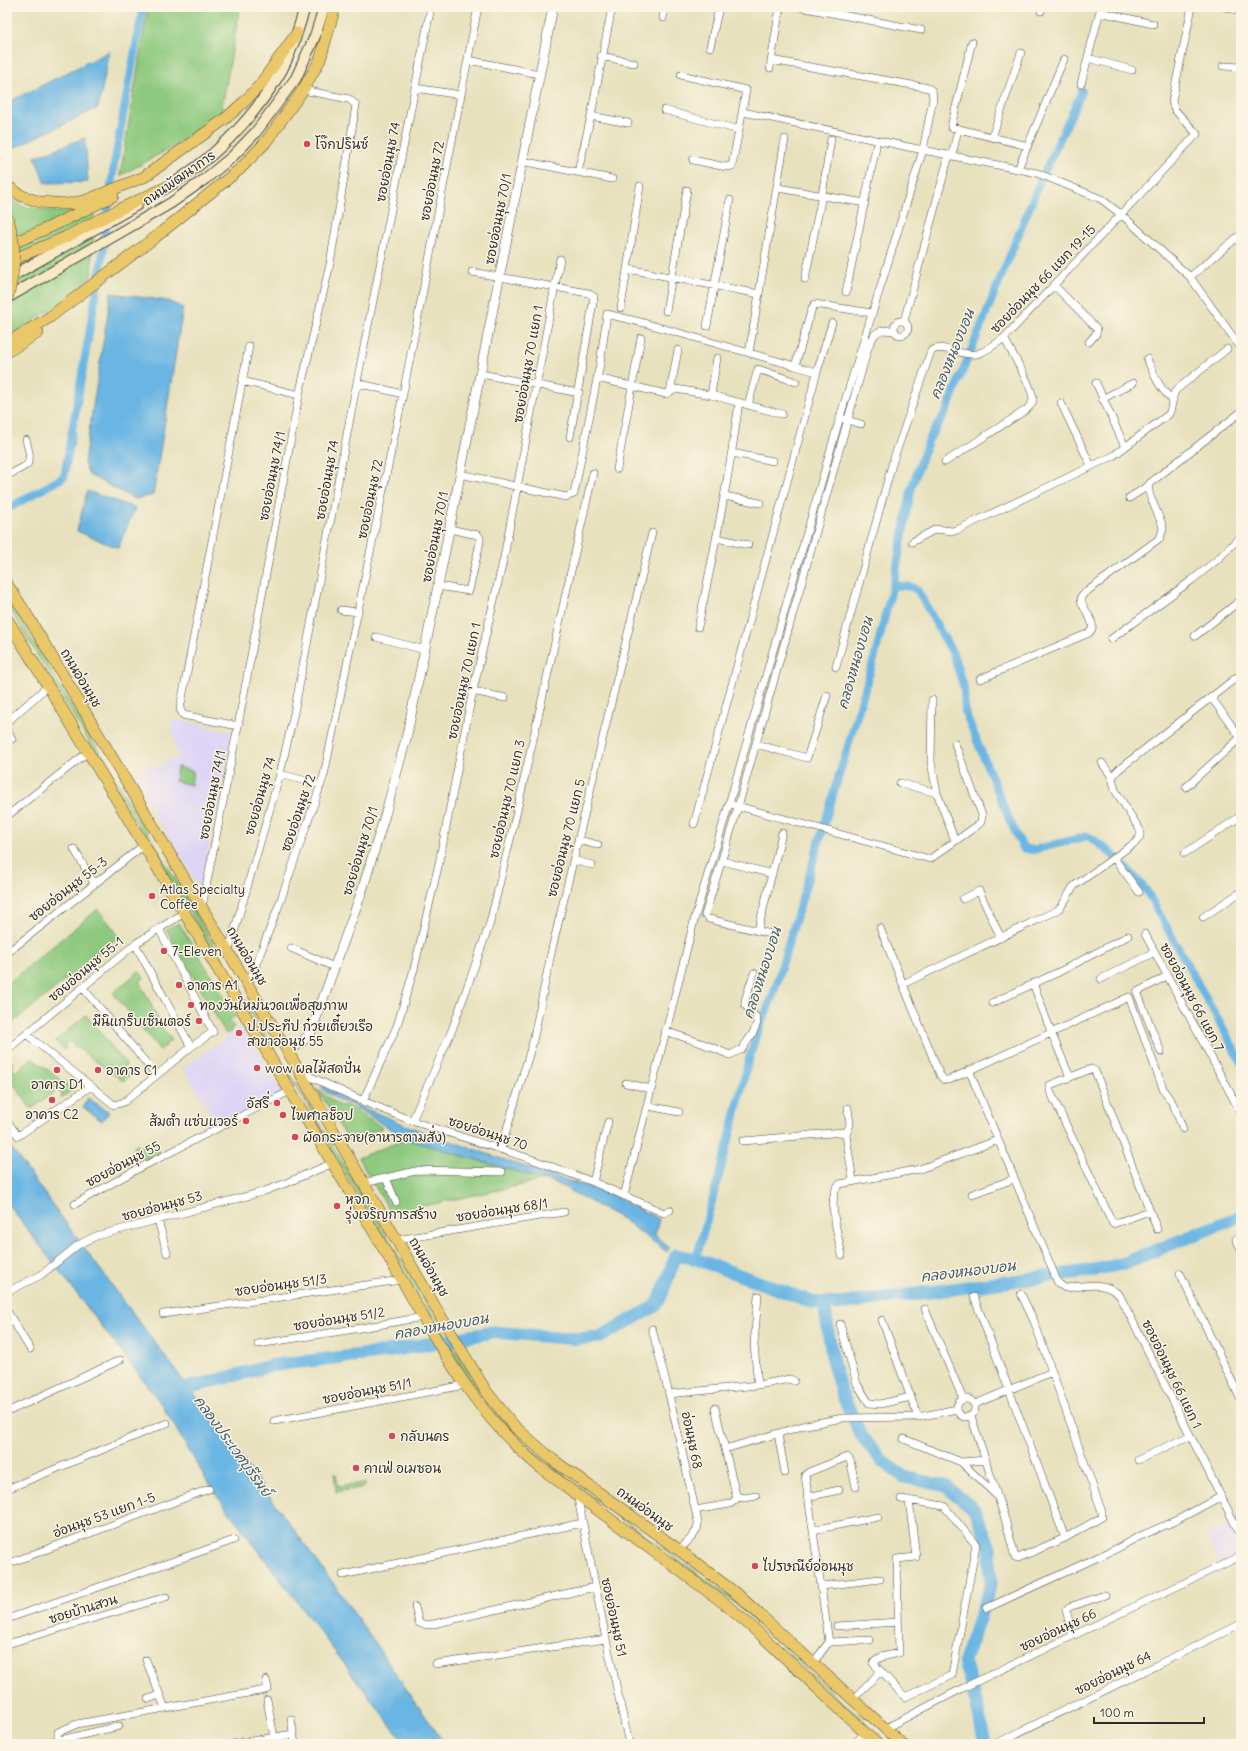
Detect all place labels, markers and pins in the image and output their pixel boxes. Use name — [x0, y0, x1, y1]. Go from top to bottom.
place label: โจ๊กปรินซ์ — [315, 135, 368, 153]
marker: โจ๊กปรินซ์ — [302, 139, 312, 149]
place label: Atlas Specialty Coffee — [160, 881, 245, 913]
marker: Atlas Specialty Coffee — [147, 891, 157, 901]
place label: 7-Eleven — [172, 943, 222, 960]
marker: 7-Eleven — [159, 946, 169, 956]
place label: อาคาร A1 — [187, 977, 238, 994]
marker: อาคาร A1 — [174, 980, 184, 990]
place label: ทองวันใหม่นวดเพื่อสุขภาพ — [199, 992, 348, 1015]
marker: ทองวันใหม่นวดเพื่อสุขภาพ — [186, 1000, 196, 1010]
place label: มีนิแกร็บเซ็นเตอร์ — [92, 1012, 192, 1030]
place label: ป.ประทีป ก๋วยเตี๋ยวเรือ สาขาอ่อนุช 55 — [247, 1013, 373, 1051]
marker: มีนิแกร็บเซ็นเตอร์ — [194, 1016, 204, 1026]
marker: ป.ประทีป ก๋วยเตี๋ยวเรือ สาขาอ่อนุช 55 — [234, 1028, 244, 1038]
place label: wow ผลไม้สดปั่น — [265, 1055, 361, 1077]
place label: อาคาร C1 — [106, 1062, 157, 1079]
marker: wow ผลไม้สดปั่น — [252, 1063, 262, 1073]
marker: อาคาร D1 — [52, 1065, 62, 1075]
marker: อาคาร C1 — [93, 1065, 103, 1075]
place label: อาคาร D1 — [31, 1076, 83, 1093]
place label: อัสรี่ — [247, 1090, 270, 1112]
marker: อาคาร C2 — [47, 1095, 57, 1105]
marker: อัสรี่ — [272, 1098, 282, 1108]
place label: อาคาร C2 — [25, 1106, 79, 1123]
place label: ไพศาลช็อป — [290, 1106, 354, 1124]
marker: ไพศาลช็อป — [278, 1110, 288, 1120]
place label: ส้มตำ แซ่บเเวอร์ — [149, 1112, 239, 1130]
marker: ส้มตำ แซ่บเเวอร์ — [241, 1116, 251, 1126]
place label: ผัดกระจาย(อาหารตามสั่ง) — [303, 1124, 446, 1146]
marker: ผัดกระจาย(อาหารตามสั่ง) — [290, 1132, 300, 1142]
place label: หจก. รุ่งเจริญการสร้าง — [345, 1191, 437, 1224]
marker: หจก. รุ่งเจริญการสร้าง — [332, 1201, 342, 1211]
place label: กลับนคร — [400, 1428, 449, 1445]
marker: กลับนคร — [387, 1431, 397, 1441]
place label: คาเฟ่ อเมซอน — [364, 1460, 441, 1477]
marker: คาเฟ่ อเมซอน — [351, 1463, 361, 1473]
place label: ไปรษณีย์อ่อนนุช — [762, 1557, 854, 1576]
marker: ไปรษณีย์อ่อนนุช — [750, 1561, 760, 1571]

